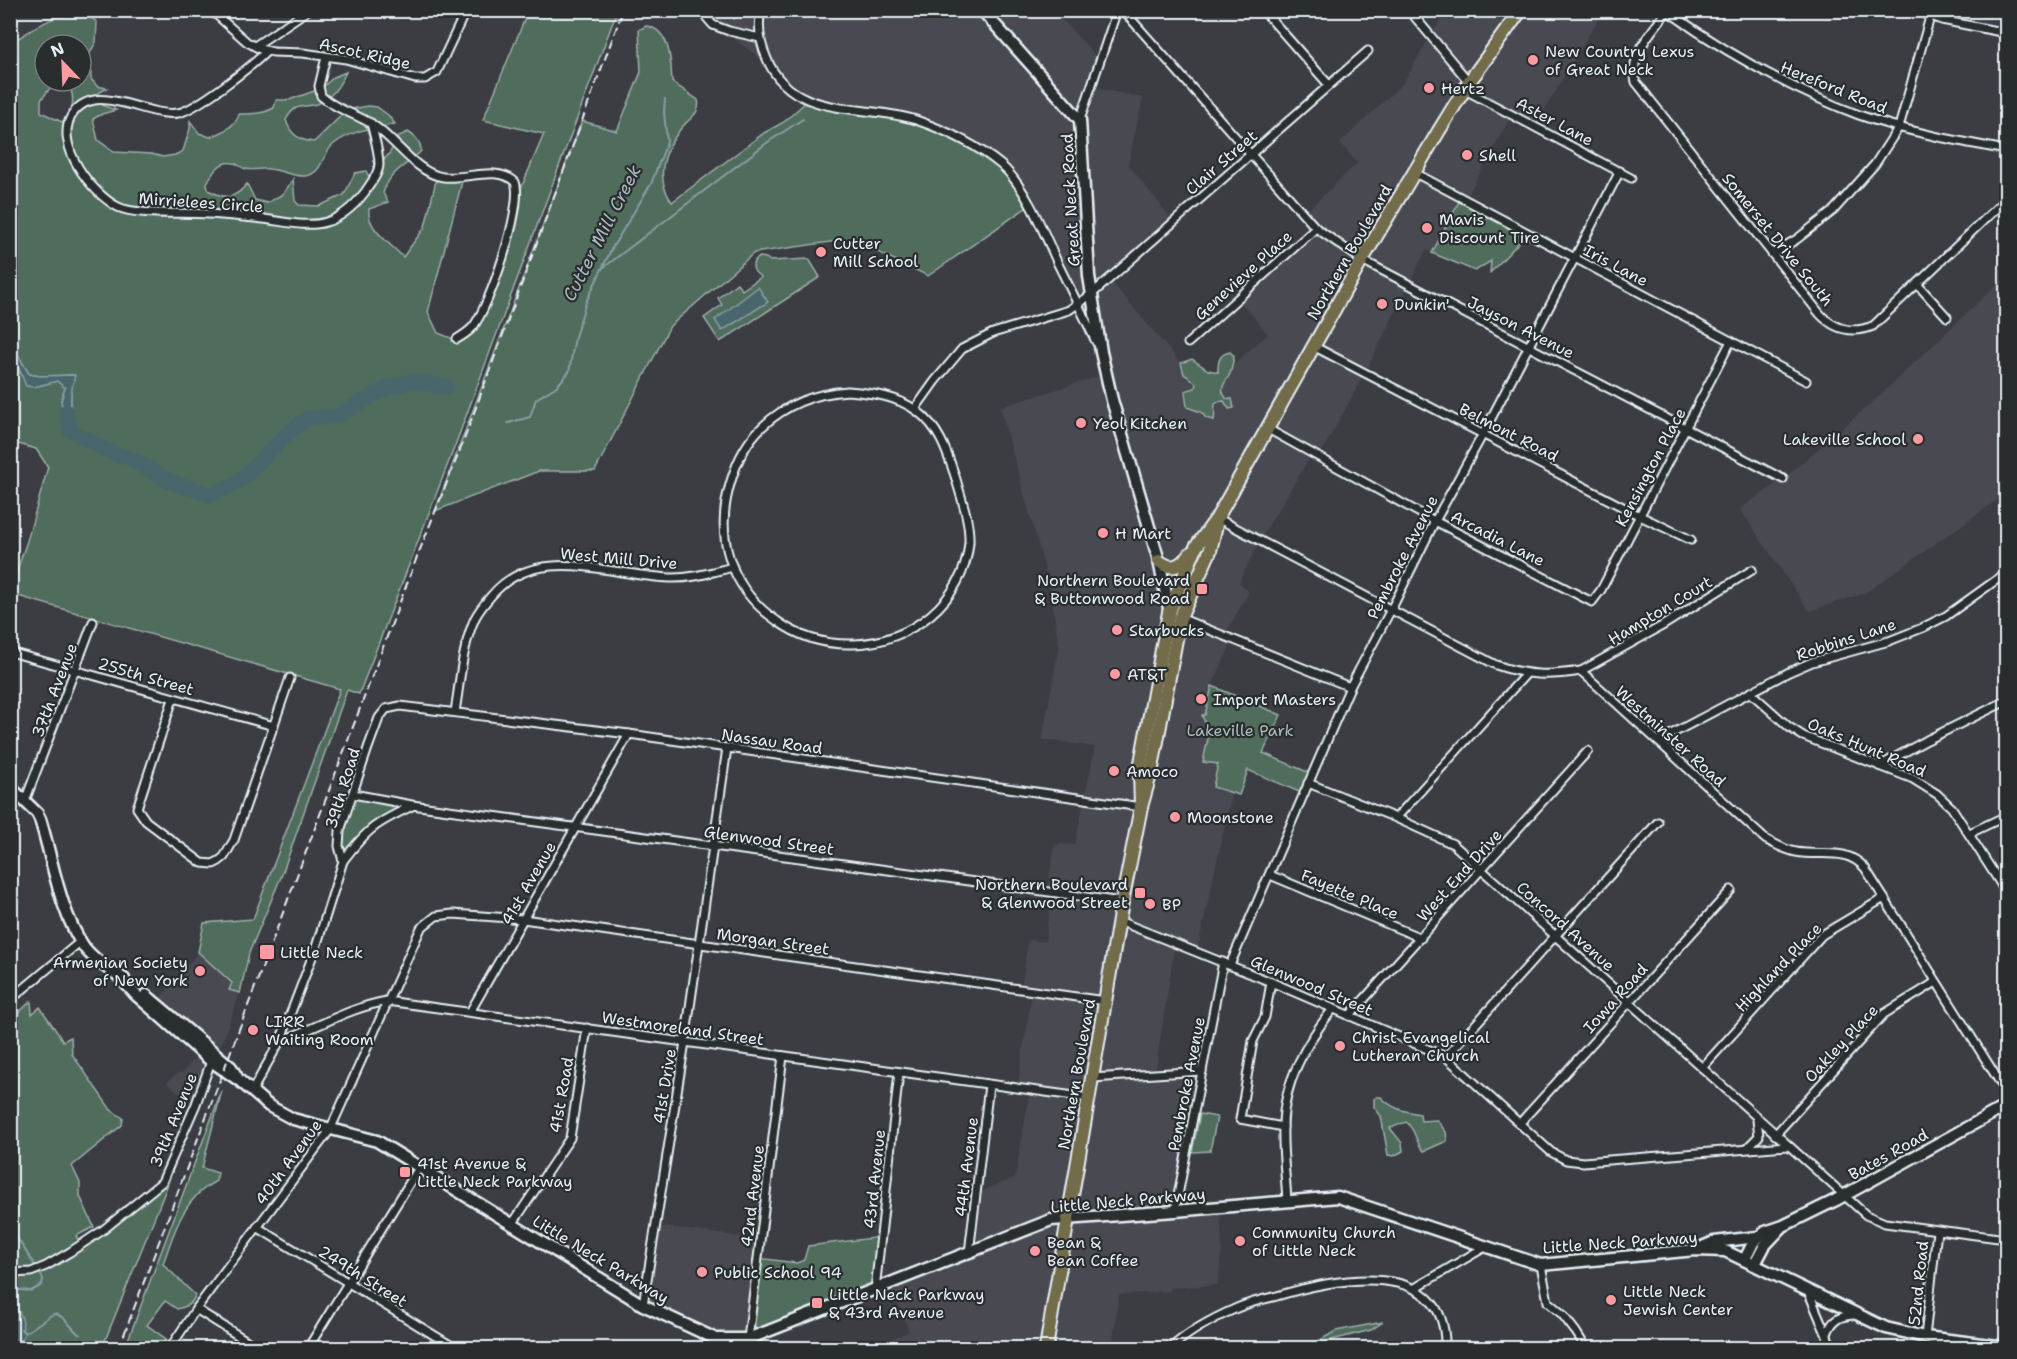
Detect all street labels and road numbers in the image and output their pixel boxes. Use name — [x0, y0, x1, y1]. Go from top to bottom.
street label: Ascot Ridge — [317, 33, 413, 74]
street label: Hereford Road — [1777, 57, 1890, 118]
street label: Aster Lane — [1512, 92, 1597, 151]
street label: Clair Street — [1181, 125, 1262, 199]
street label: Great Neck Road — [1057, 133, 1084, 267]
street label: Somerset Drive South — [1717, 168, 1838, 310]
street label: Northern Boulevard — [1302, 181, 1397, 324]
street label: Mirrielees Circle — [138, 188, 264, 217]
street label: Genevieve Place — [1190, 226, 1297, 325]
street label: Iris Lane — [1580, 240, 1652, 291]
street label: Jayson Avenue — [1464, 291, 1578, 363]
street label: Belmont Road — [1456, 398, 1562, 466]
street label: Kensington Place — [1610, 404, 1691, 530]
street label: Pembroke Avenue — [1362, 492, 1443, 623]
street label: Arcadia Lane — [1447, 506, 1548, 571]
street label: West Mill Drive — [559, 543, 679, 574]
street label: Hampton Court — [1604, 571, 1716, 650]
street label: Robbins Lane — [1794, 613, 1899, 665]
street label: 37th Avenue — [27, 640, 82, 740]
street label: 255th Street — [95, 653, 196, 700]
street label: Westminster Road — [1611, 681, 1730, 792]
street label: Oaks Hunt Road — [1804, 713, 1929, 782]
street label: Nassau Road — [720, 724, 824, 759]
street label: 39th Road — [320, 745, 365, 831]
street label: Glenwood Street — [703, 821, 835, 860]
street label: West End Drive — [1412, 824, 1507, 926]
street label: 41st Avenue — [496, 838, 561, 929]
street label: Fayette Place — [1298, 864, 1402, 925]
street label: Concord Avenue — [1512, 877, 1619, 976]
street label: Highland Place — [1730, 918, 1826, 1016]
street label: Morgan Street — [715, 923, 831, 960]
street label: Glenwood Street — [1247, 950, 1376, 1021]
street label: Iowa Road — [1579, 959, 1652, 1038]
street label: Northern Boulevard — [1053, 997, 1100, 1151]
street label: Oakley Place — [1800, 1000, 1883, 1087]
street label: Westmoreland Street — [600, 1007, 766, 1050]
street label: Pembroke Avenue — [1163, 1015, 1210, 1153]
street label: 41st Drive — [648, 1047, 681, 1125]
street label: 41st Road — [544, 1055, 578, 1135]
street label: 39th Avenue — [145, 1070, 202, 1170]
street label: 40th Avenue — [250, 1115, 327, 1209]
street label: 44th Avenue — [950, 1116, 983, 1218]
street label: Bates Road — [1845, 1124, 1932, 1185]
street label: 43rd Avenue — [859, 1128, 890, 1230]
street label: 42nd Avenue — [736, 1144, 769, 1248]
street label: Little Neck Parkway — [1050, 1183, 1206, 1218]
street label: Little Neck Parkway — [529, 1210, 673, 1308]
street label: Little Neck Parkway — [1542, 1227, 1698, 1258]
street label: 52nd Road — [1904, 1240, 1933, 1326]
street label: 249th Street — [314, 1241, 411, 1312]

